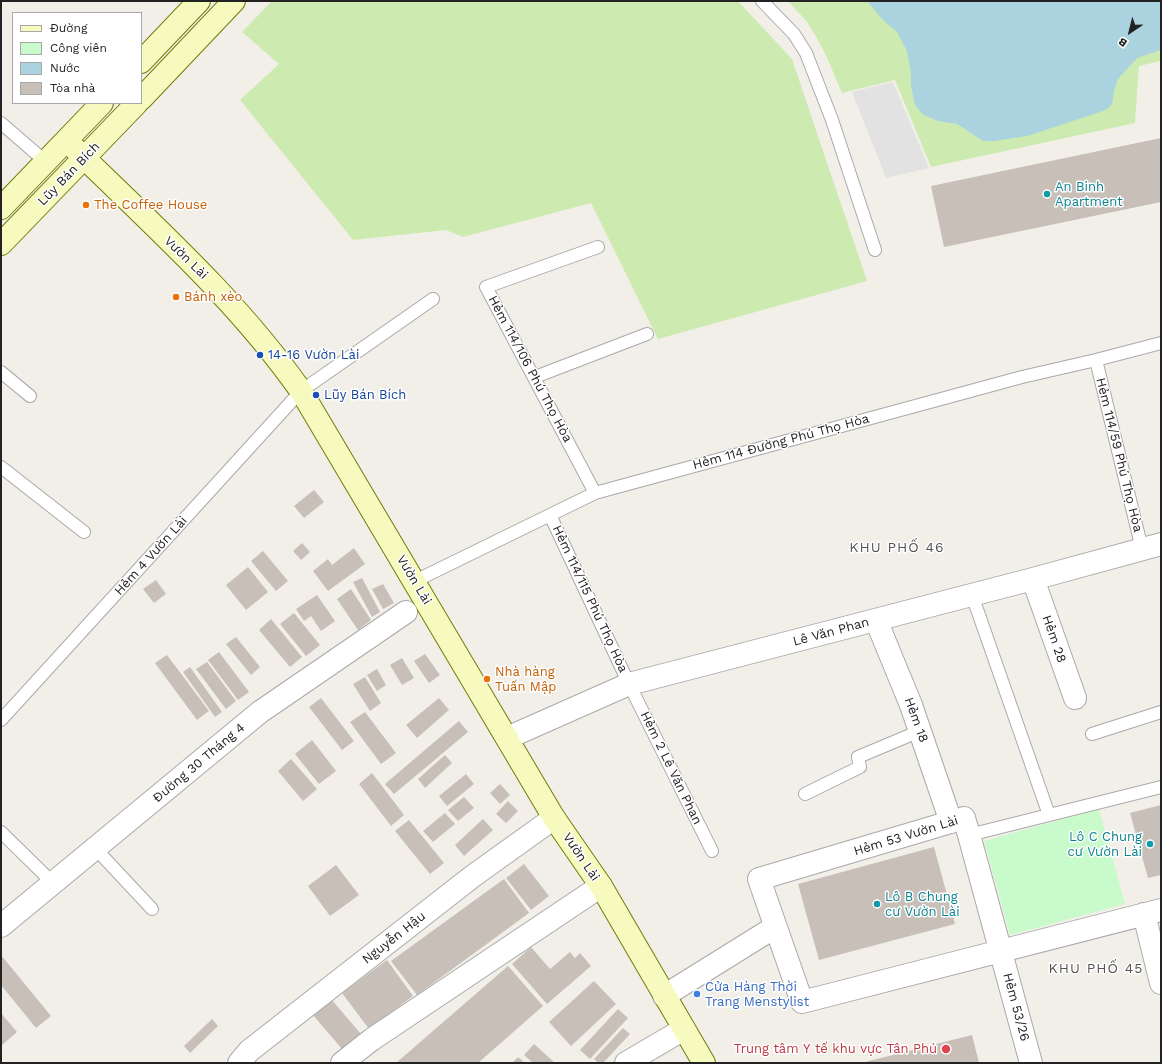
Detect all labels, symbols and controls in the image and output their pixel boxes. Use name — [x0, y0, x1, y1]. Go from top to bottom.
legend — [12, 12, 142, 104]
north arrow — [1110, 12, 1150, 52]
text: Đường — [50, 21, 87, 35]
text: B — [1116, 35, 1130, 50]
text: Công viên — [50, 41, 107, 55]
text: Nước — [50, 61, 80, 75]
text: Tòa nhà — [50, 81, 95, 95]
street label: Lũy Bán Bích — [35, 139, 103, 209]
place label: An Binh Apartment — [1055, 179, 1123, 210]
marker: An Binh Apartment — [1042, 189, 1052, 199]
place label: The Coffee House — [94, 197, 207, 213]
marker: The Coffee House — [81, 200, 91, 210]
street label: Vườn Lài — [161, 233, 211, 283]
place label: Bánh xèo — [184, 289, 242, 305]
marker: Bánh xèo — [171, 292, 181, 302]
street label: Hẻm 114/106 Phú Thọ Hòa — [485, 293, 575, 445]
place label: 14-16 Vườn Lài — [268, 347, 359, 363]
marker: 14-16 Vườn Lài — [255, 350, 265, 360]
street label: Hẻm 114/59 Phú Thọ Hòa — [1092, 376, 1146, 534]
place label: Lũy Bán Bích — [324, 387, 406, 403]
marker: Lũy Bán Bích — [311, 390, 321, 400]
street label: Hẻm 114 Đường Phú Thọ Hòa — [691, 411, 871, 473]
street label: Hẻm 4 Vườn Lài — [111, 513, 191, 599]
street label: Hẻm 114/115 Phú Thọ Hòa — [549, 523, 631, 675]
district label: KHU PHỐ 46 — [849, 540, 945, 556]
street label: Vườn Lài — [393, 552, 435, 608]
street label: Hẻm 28 — [1039, 613, 1069, 665]
street label: Lê Văn Phan — [791, 614, 871, 650]
place label: Nhà hàng Tuấn Mập — [495, 664, 556, 695]
marker: Nhà hàng Tuấn Mập — [482, 674, 492, 684]
street label: Hẻm 18 — [901, 695, 931, 745]
street label: Hẻm 2 Lê Văn Phan — [637, 709, 705, 827]
street label: Đường 30 Tháng 4 — [150, 720, 248, 806]
street label: Hẻm 53 Vườn Lài — [852, 813, 960, 859]
place label: Lô C Chung cư Vườn Lài — [1067, 829, 1142, 860]
street label: Vườn Lài — [559, 830, 603, 884]
marker: Lô C Chung cư Vườn Lài — [1145, 839, 1155, 849]
place label: Lô B Chung cư Vườn Lài — [885, 889, 960, 920]
marker: Lô B Chung cư Vườn Lài — [872, 899, 882, 909]
street label: Nguyễn Hậu — [359, 908, 429, 968]
district label: KHU PHỐ 45 — [1049, 961, 1143, 977]
street label: Hẻm 53/26 — [999, 971, 1033, 1043]
place label: Cửa Hàng Thời Trang Menstylist — [705, 979, 809, 1010]
marker: Cửa Hàng Thời Trang Menstylist — [692, 989, 702, 999]
place label: Trung tâm Y tế khu vực Tân Phú — [734, 1041, 937, 1057]
marker: Trung tâm Y tế khu vực Tân Phú — [940, 1043, 952, 1055]

